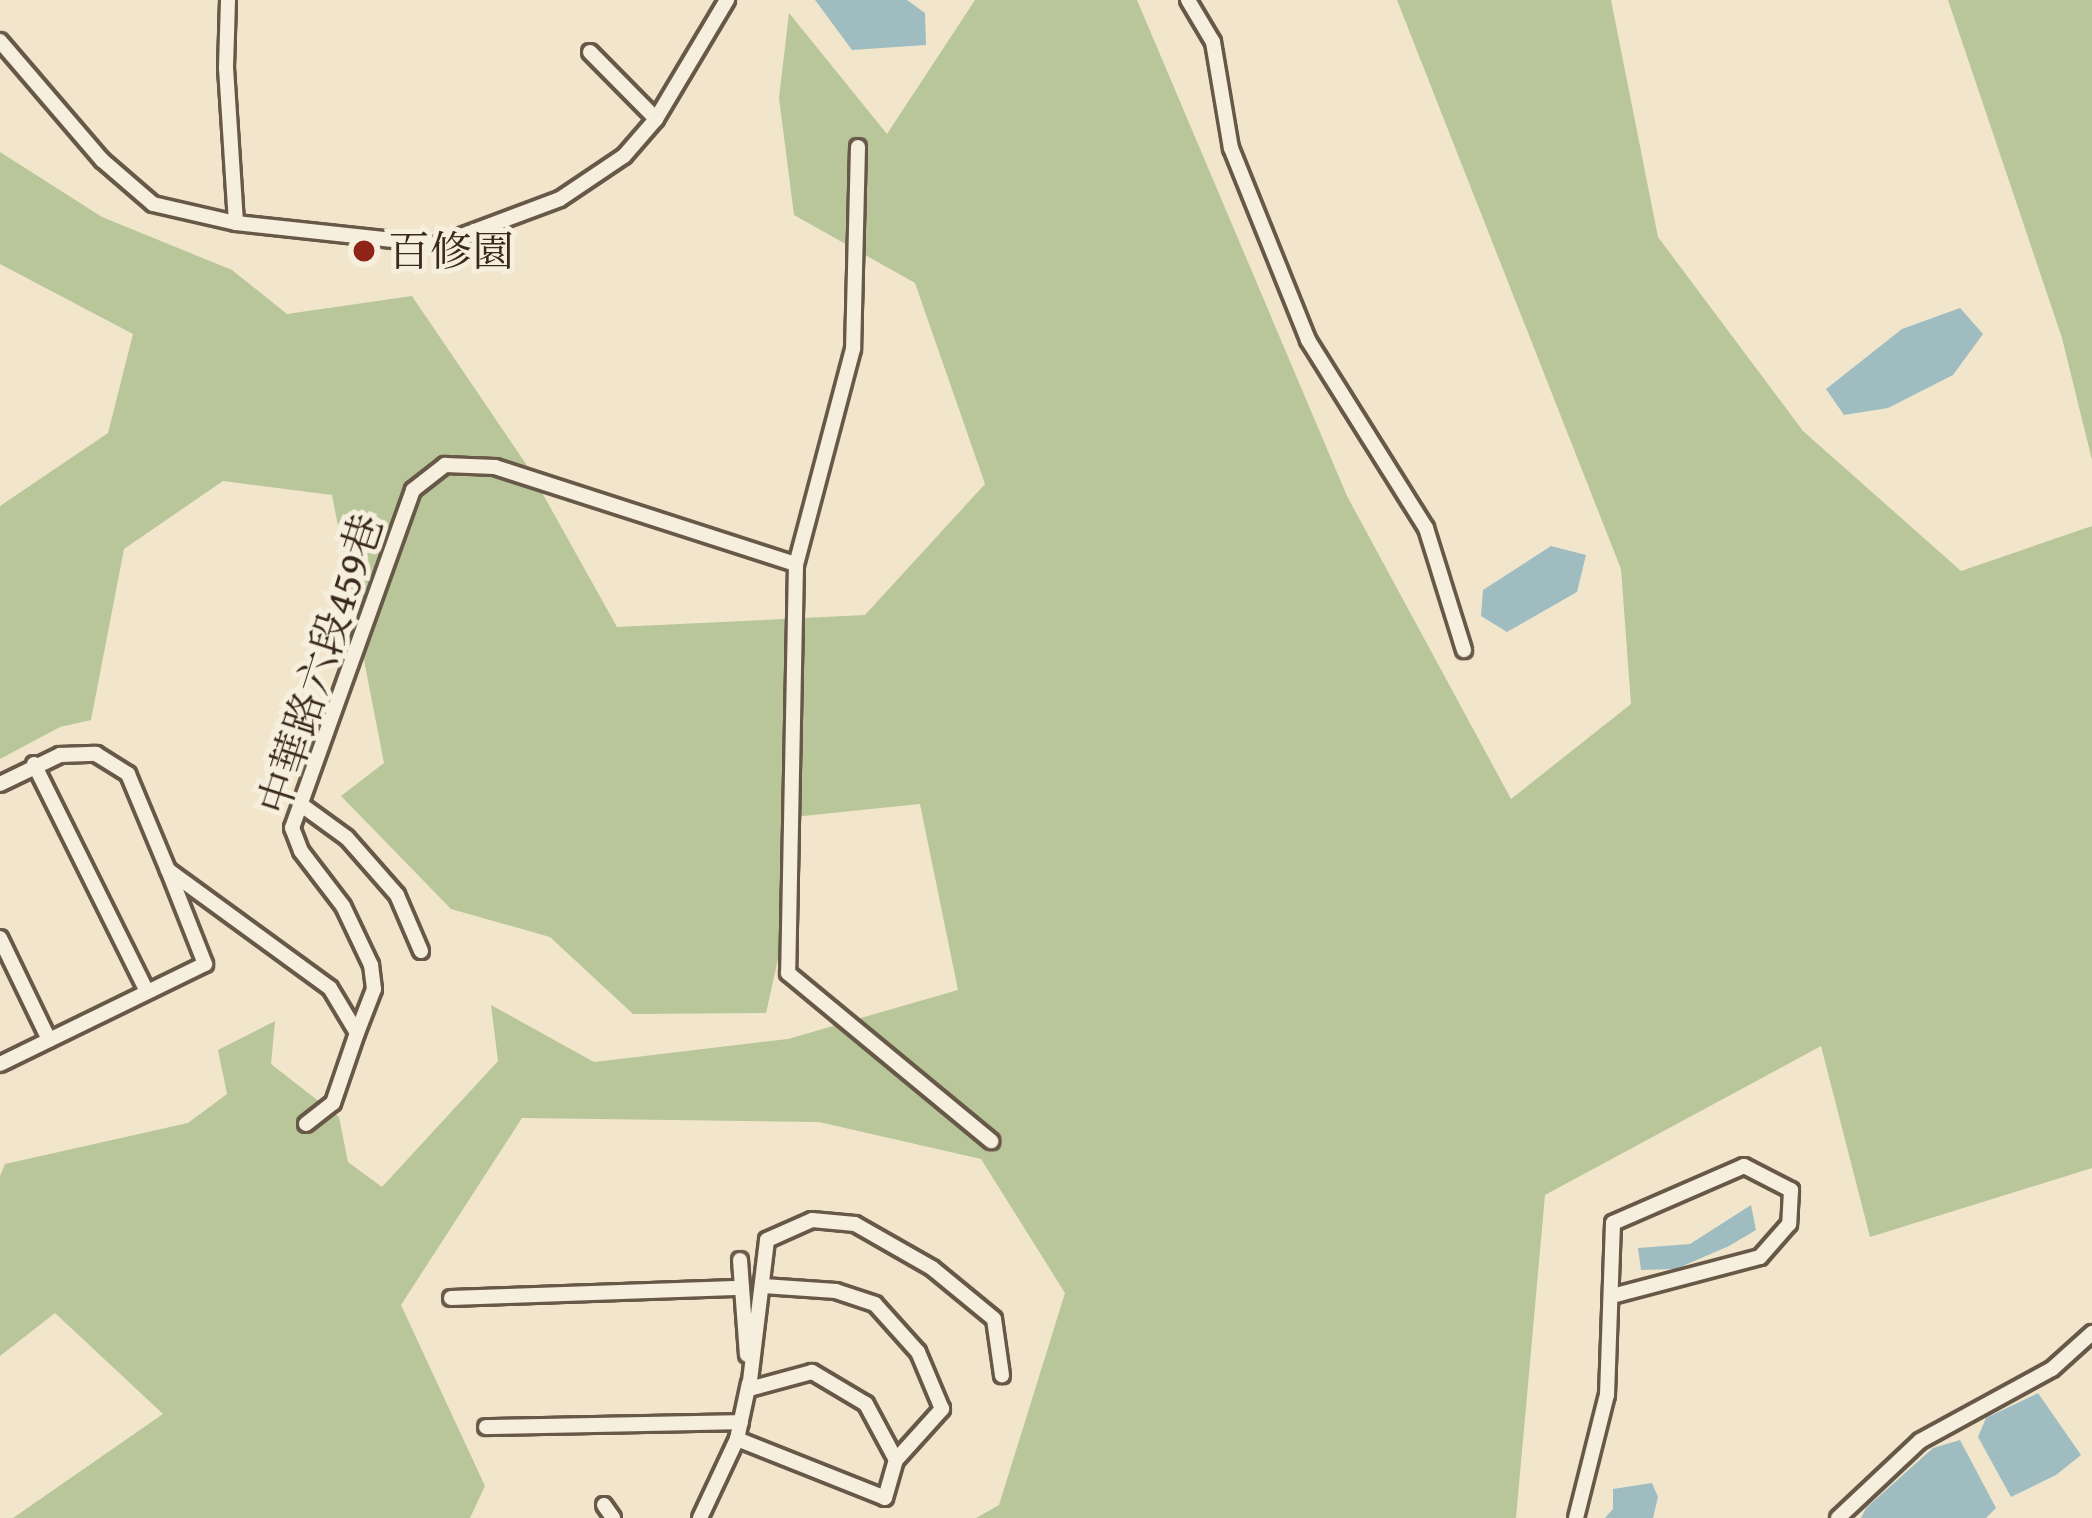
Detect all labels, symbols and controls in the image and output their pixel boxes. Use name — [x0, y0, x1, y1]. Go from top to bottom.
place label: 百修園 — [388, 226, 514, 276]
marker: 百修園 — [351, 238, 377, 264]
street label: 中華路六段459巷 — [248, 508, 392, 820]

